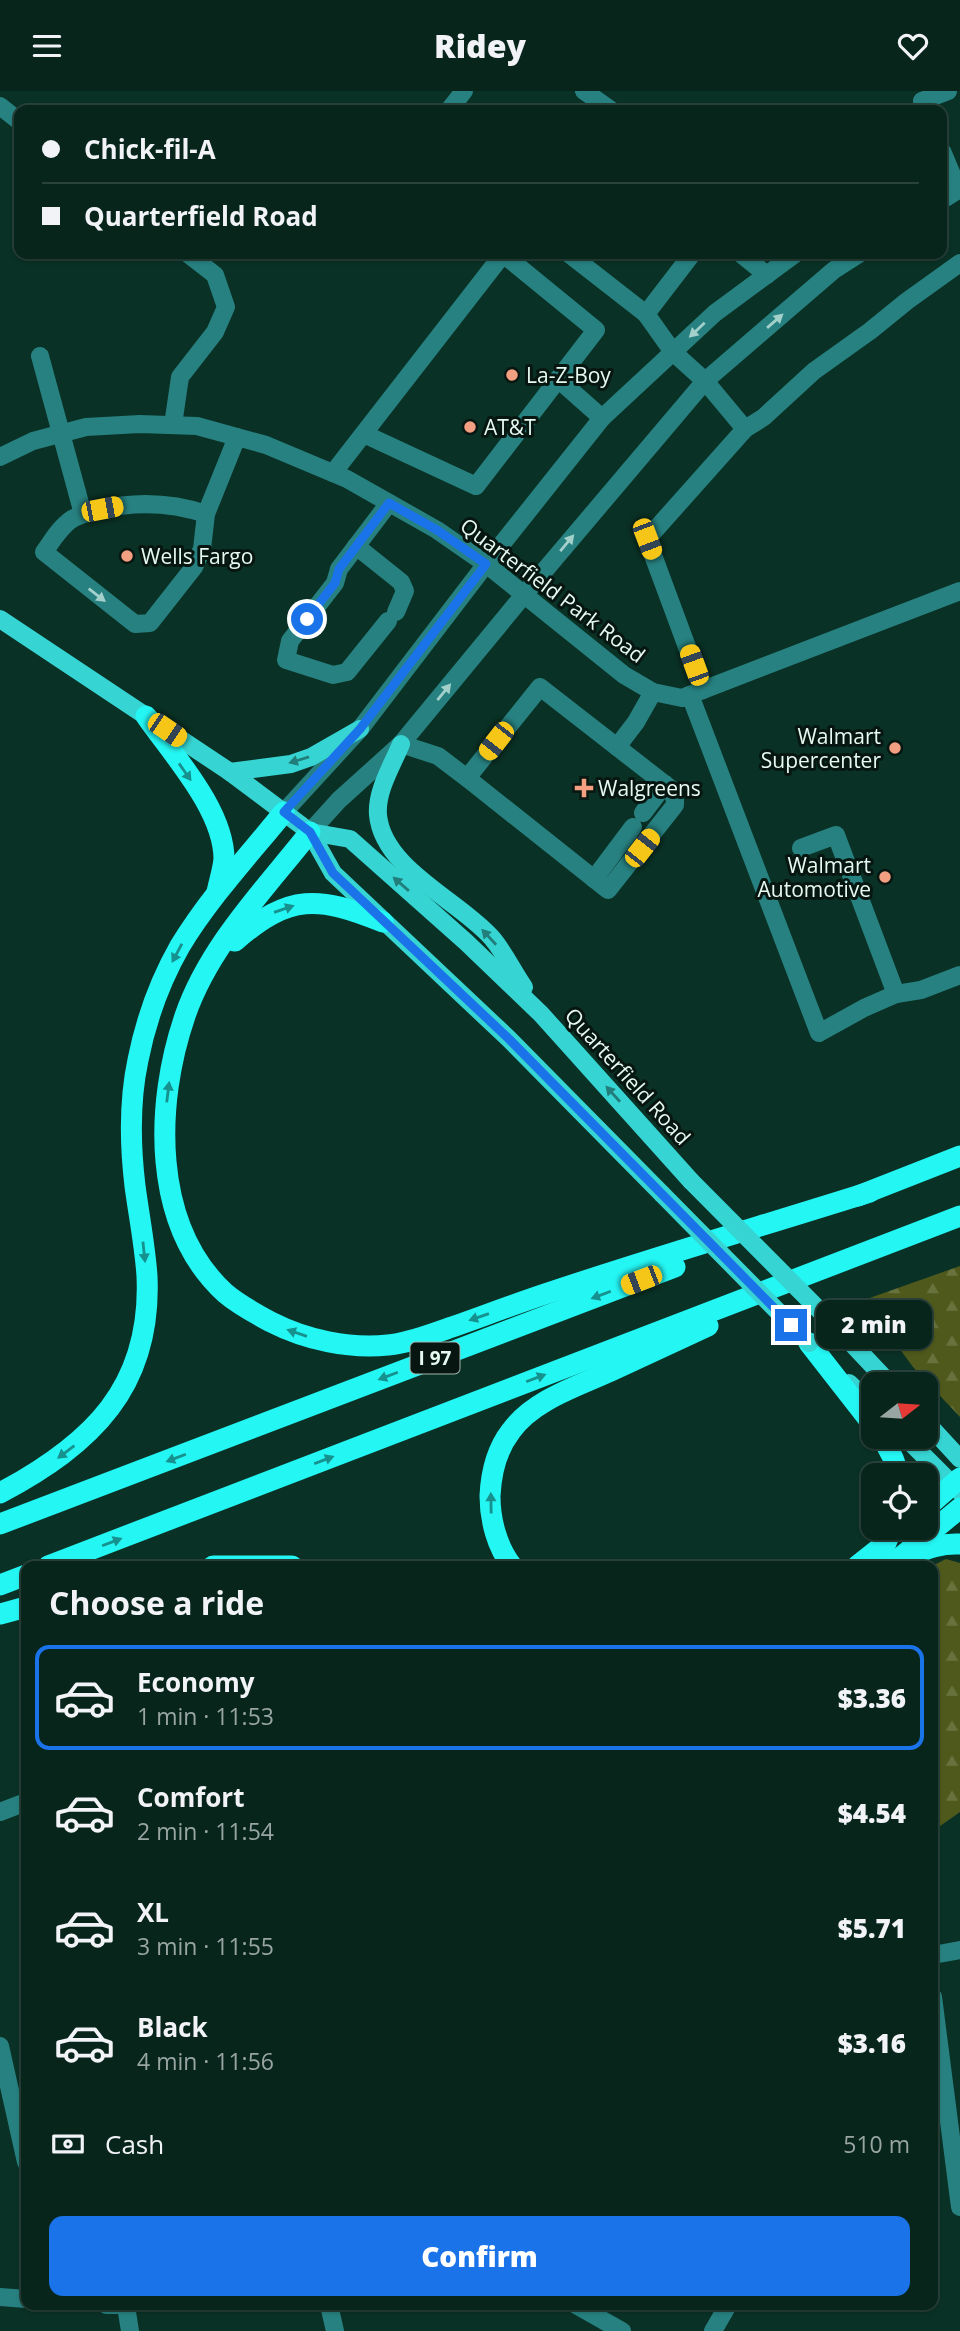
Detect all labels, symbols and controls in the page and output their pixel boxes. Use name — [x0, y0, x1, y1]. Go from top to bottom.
text: Ridey — [434, 24, 526, 67]
icon: menu — [28, 27, 66, 65]
icon: heart — [894, 27, 932, 65]
text: Chick-fil-A — [84, 131, 216, 167]
text: Quarterfield Road — [84, 198, 318, 234]
one-way arrow — [767, 314, 784, 329]
one-way arrow — [688, 322, 706, 338]
place label: La-Z-Boy — [526, 361, 611, 389]
marker: La-Z-Boy — [504, 367, 520, 383]
place label: AT&T — [484, 413, 536, 441]
marker: AT&T — [462, 419, 478, 435]
car — [80, 495, 125, 523]
street label: Quarterfield Park Road — [455, 511, 651, 669]
car — [630, 516, 665, 562]
one-way arrow — [559, 535, 574, 552]
place label: Wells Fargo — [141, 542, 253, 570]
marker: Wells Fargo — [119, 548, 135, 564]
one-way arrow — [88, 587, 106, 602]
route start — [291, 603, 323, 635]
car — [677, 642, 712, 688]
one-way arrow — [436, 683, 451, 700]
car — [144, 710, 191, 750]
car — [475, 718, 518, 764]
place label: Walmart Supercenter — [761, 722, 881, 774]
marker: Walmart Supercenter — [887, 740, 903, 756]
one-way arrow — [289, 756, 310, 766]
one-way arrow — [178, 763, 192, 781]
place label: Walgreens — [598, 774, 701, 802]
marker: Walgreens — [576, 780, 592, 796]
car — [621, 825, 664, 871]
place label: Walmart Automotive — [758, 851, 871, 903]
marker: Walmart Automotive — [877, 869, 893, 885]
one-way arrow — [393, 877, 410, 892]
one-way arrow — [274, 903, 295, 914]
one-way arrow — [481, 928, 497, 946]
one-way arrow — [171, 944, 183, 963]
street label: Quarterfield Road — [559, 1002, 697, 1150]
one-way arrow — [163, 1080, 174, 1102]
one-way arrow — [606, 1085, 621, 1102]
one-way arrow — [139, 1241, 150, 1263]
car — [618, 1263, 665, 1297]
one-way arrow — [590, 1290, 611, 1301]
callout: 2 min — [816, 1301, 931, 1349]
text: 2 min — [841, 1308, 907, 1340]
route end — [775, 1309, 807, 1341]
one-way arrow — [468, 1312, 489, 1323]
one-way arrow — [286, 1327, 307, 1338]
road number: I 97 — [410, 1343, 460, 1373]
one-way arrow — [378, 1371, 399, 1382]
one-way arrow — [526, 1372, 547, 1383]
north arrow — [861, 1372, 938, 1449]
map controls — [861, 1372, 938, 1540]
one-way arrow — [57, 1445, 75, 1459]
one-way arrow — [165, 1452, 186, 1463]
one-way arrow — [314, 1454, 335, 1465]
button: locate — [861, 1463, 938, 1540]
one-way arrow — [485, 1491, 497, 1513]
one-way arrow — [101, 1536, 122, 1547]
text: Choose a ride — [49, 1581, 264, 1624]
text: Economy — [137, 1664, 255, 1700]
icon: car — [53, 1666, 116, 1729]
text: $3.36 — [838, 1680, 906, 1716]
text: 1 min · 11:53 — [137, 1700, 274, 1732]
text: Comfort — [137, 1779, 244, 1815]
icon: car — [53, 1781, 116, 1844]
text: $4.54 — [838, 1795, 906, 1831]
text: 2 min · 11:54 — [137, 1815, 274, 1847]
text: XL — [137, 1894, 169, 1930]
icon: car — [53, 1896, 116, 1959]
text: $5.71 — [838, 1910, 906, 1946]
text: 3 min · 11:55 — [137, 1930, 274, 1962]
text: Black — [137, 2009, 208, 2045]
icon: car — [53, 2011, 116, 2074]
text: $3.16 — [838, 2025, 906, 2061]
text: 4 min · 11:56 — [137, 2045, 274, 2077]
icon: cash — [49, 2125, 87, 2163]
text: Cash — [105, 2126, 164, 2162]
text: 510 m — [843, 2128, 910, 2160]
button: Confirm — [49, 2216, 910, 2296]

